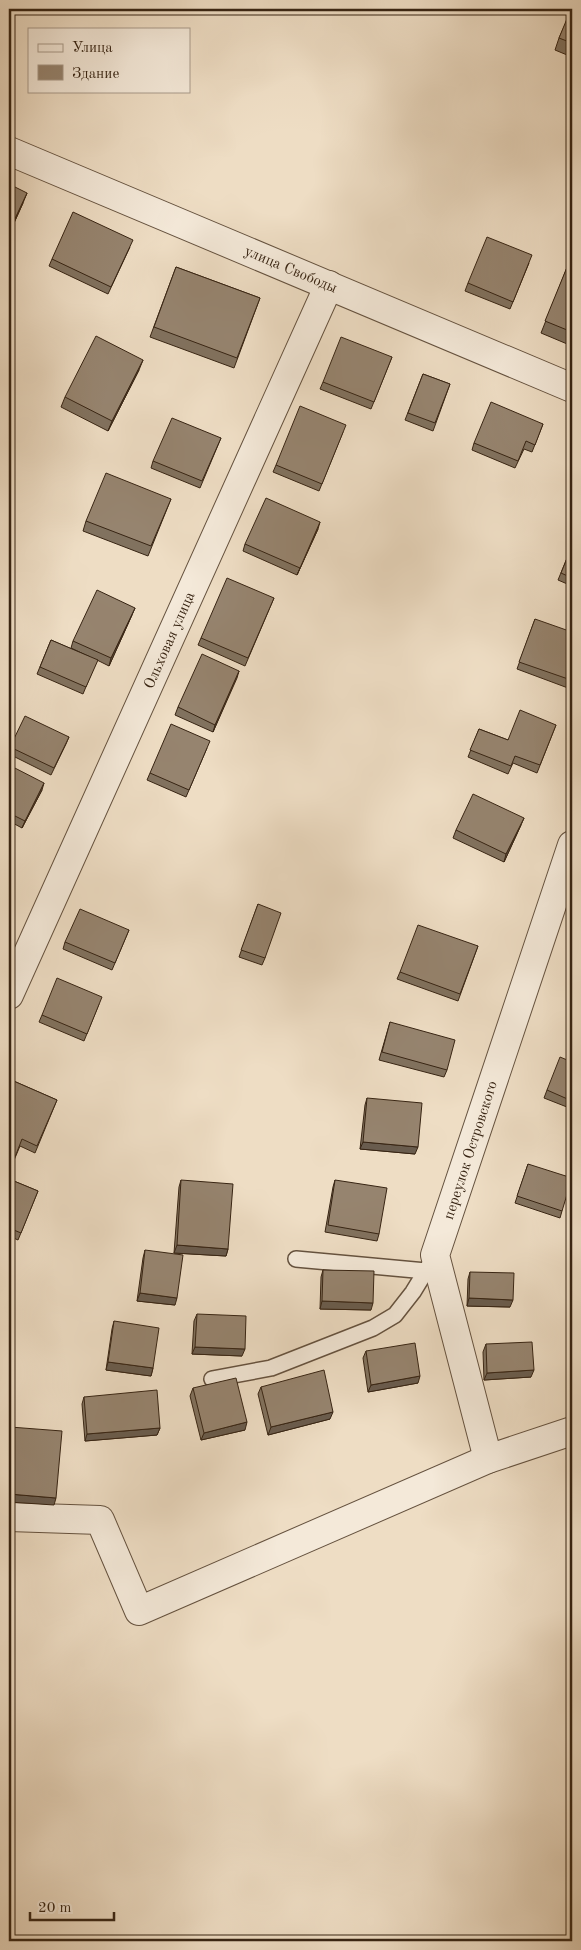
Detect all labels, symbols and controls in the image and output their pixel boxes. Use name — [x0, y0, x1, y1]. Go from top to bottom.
legend — [28, 28, 190, 92]
text: Улица — [72, 41, 113, 56]
text: Здание — [72, 67, 119, 82]
street label: улица Свободы — [242, 244, 339, 297]
street label: Ольховая улица — [142, 589, 199, 691]
street label: переулок Островского — [442, 1079, 501, 1222]
scale bar — [30, 1890, 114, 1922]
text: 20 m — [38, 1901, 72, 1916]

